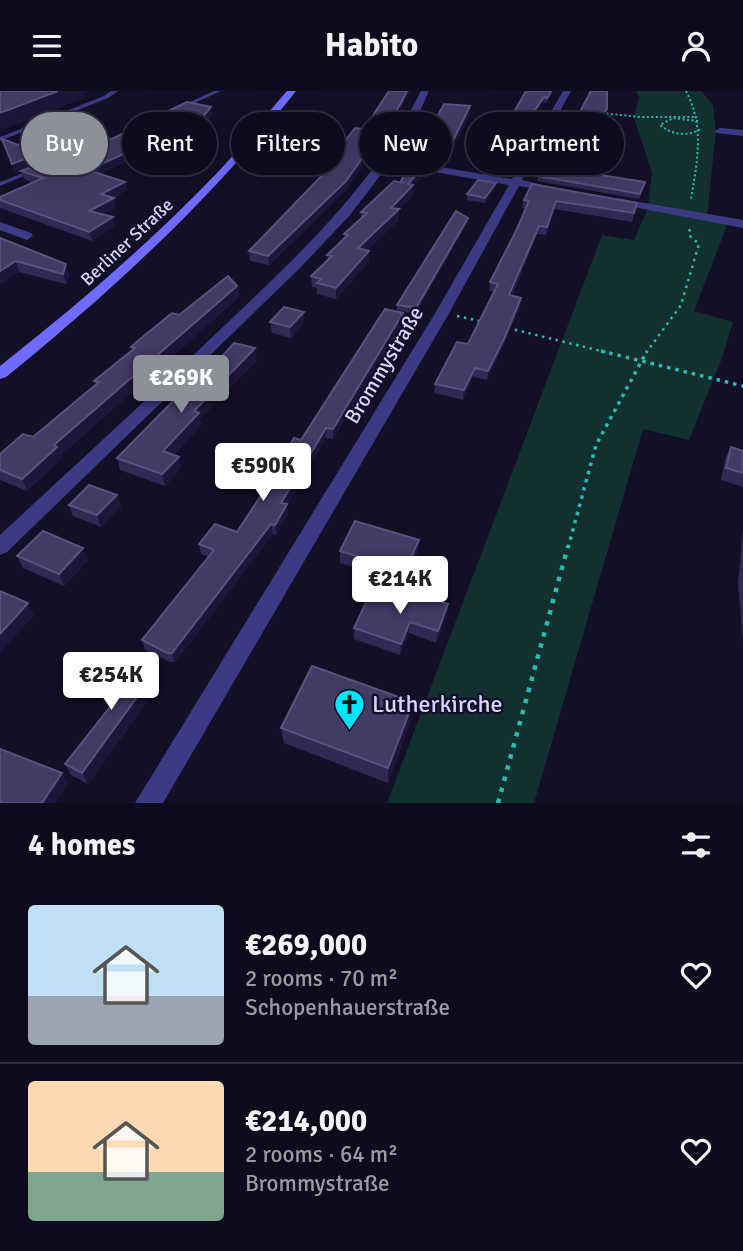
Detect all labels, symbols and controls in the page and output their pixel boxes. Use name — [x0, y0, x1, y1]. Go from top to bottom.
text: Habito — [325, 26, 418, 65]
icon: menu — [28, 27, 66, 65]
icon: person — [677, 27, 715, 65]
chip: Buy — [21, 112, 108, 175]
chip: Rent — [122, 112, 217, 175]
chip: Filters — [231, 112, 345, 175]
chip: New — [359, 112, 452, 175]
chip: Apartment — [466, 112, 624, 175]
street label: Berliner Straße — [76, 194, 178, 290]
street label: Brommystraße — [339, 302, 429, 428]
pin: €269K — [132, 355, 230, 415]
text: €269K — [149, 363, 213, 392]
pin: €590K — [214, 443, 312, 503]
text: €590K — [231, 451, 295, 480]
pin: €214K — [351, 557, 449, 616]
text: €214K — [368, 564, 432, 593]
pin: €254K — [62, 653, 160, 712]
text: €254K — [79, 660, 143, 689]
church icon: Lutherkirche — [332, 687, 366, 731]
place label: Lutherkirche — [372, 689, 503, 719]
icon: filters — [677, 826, 715, 864]
text: 4 homes — [28, 827, 135, 864]
text: €269,000 — [245, 927, 367, 964]
icon: home — [84, 933, 168, 1017]
icon: heart — [677, 956, 715, 994]
text: 2 rooms · 70 m² — [245, 964, 398, 993]
text: Schopenhauerstraße — [245, 993, 450, 1022]
text: €214,000 — [245, 1103, 367, 1140]
icon: home — [84, 1109, 168, 1193]
icon: heart — [677, 1132, 715, 1170]
text: 2 rooms · 64 m² — [245, 1140, 398, 1169]
text: Brommystraße — [245, 1169, 390, 1198]

